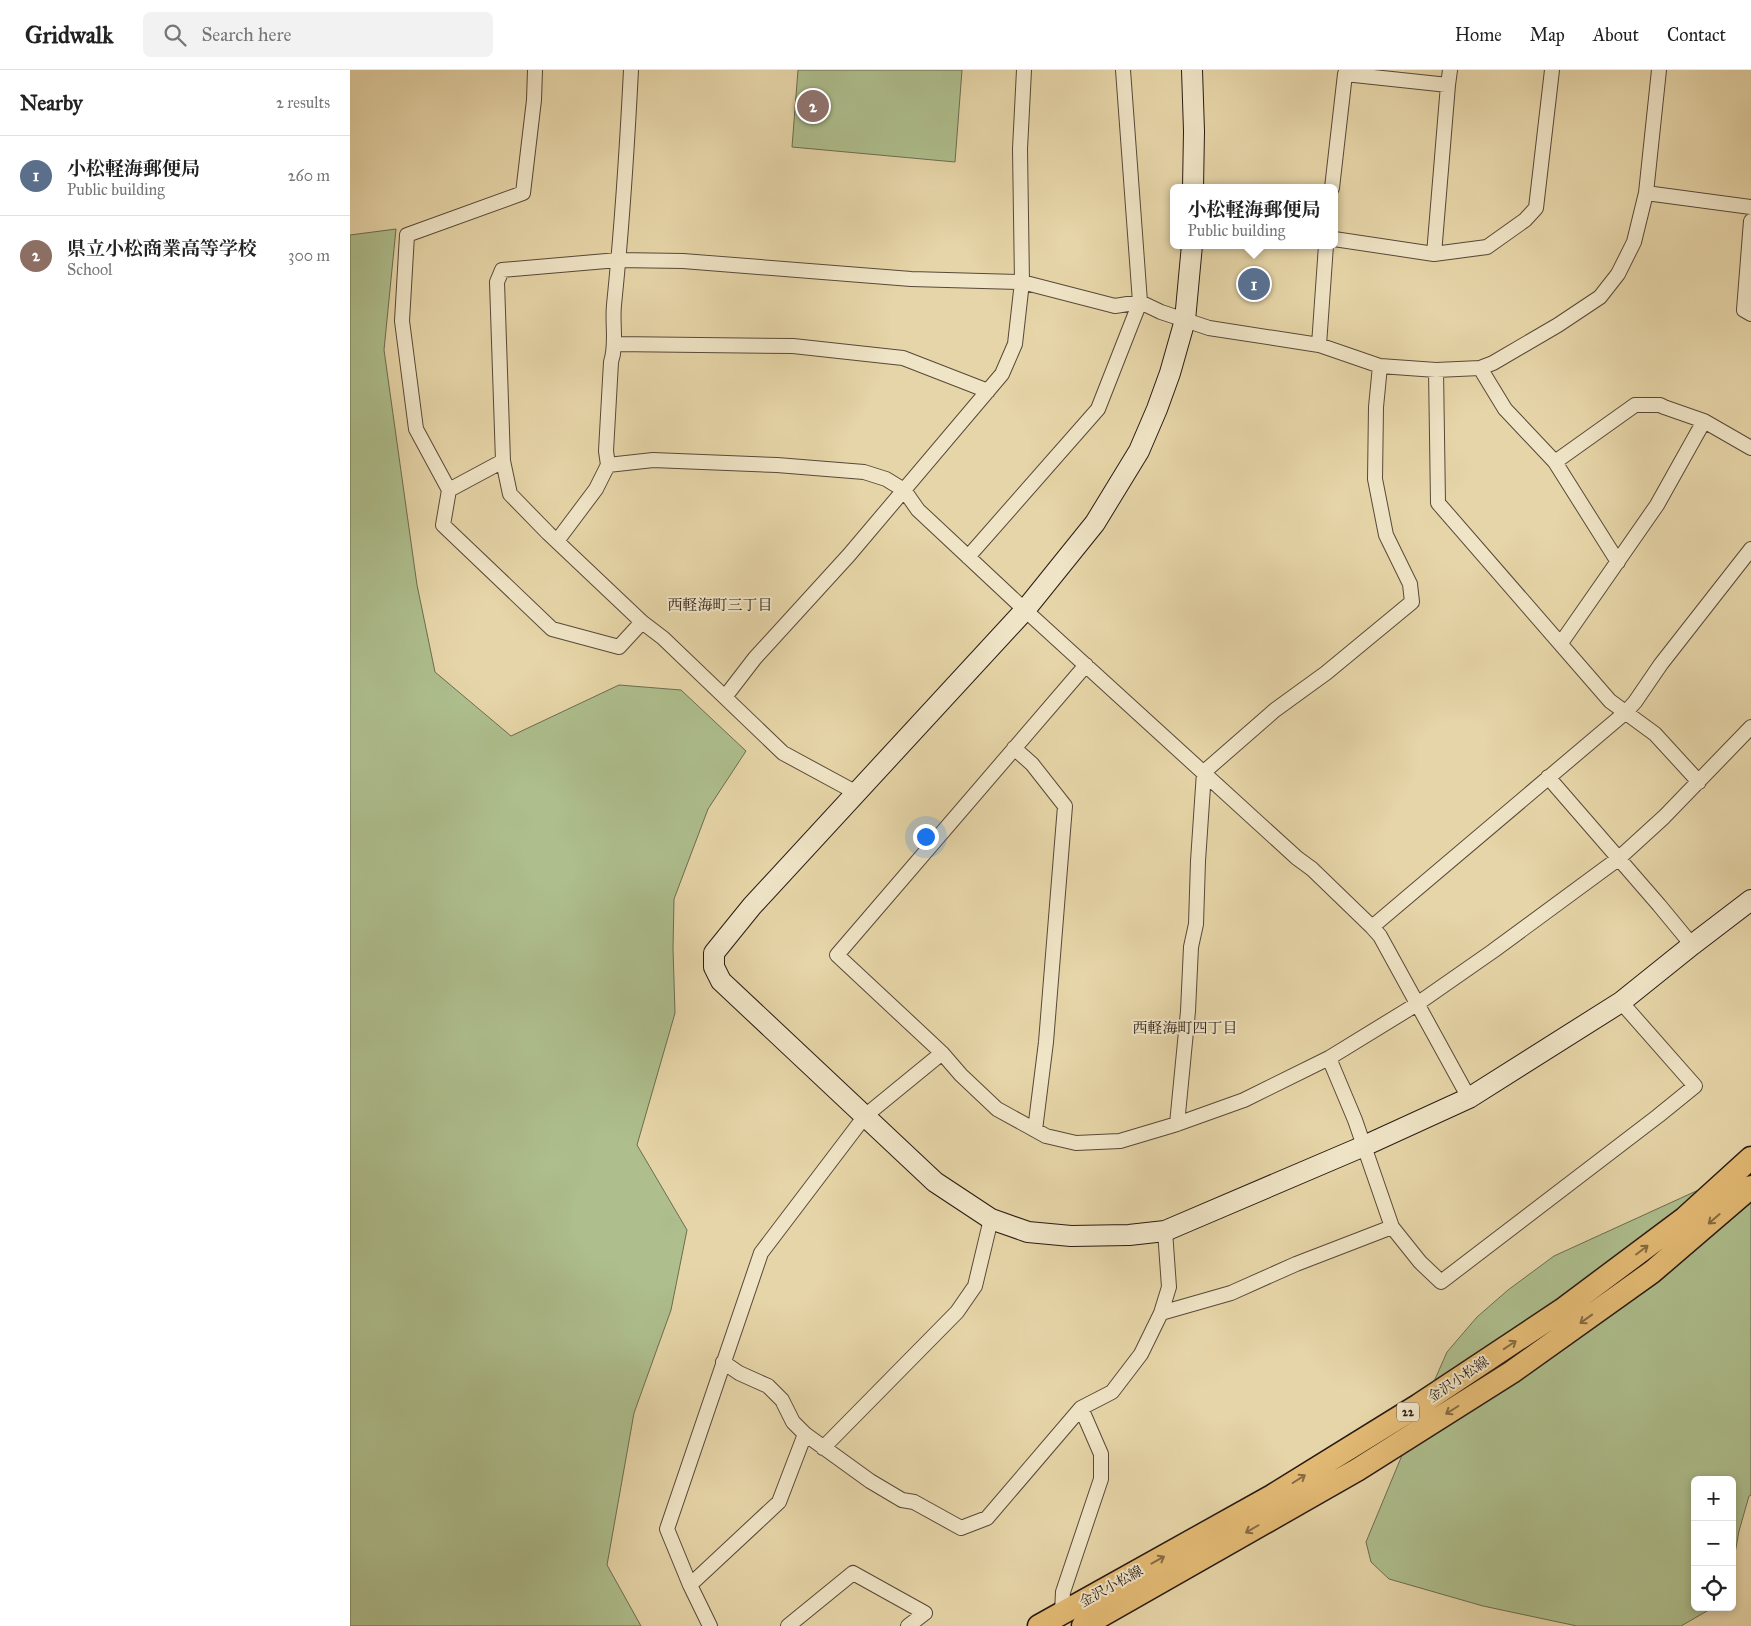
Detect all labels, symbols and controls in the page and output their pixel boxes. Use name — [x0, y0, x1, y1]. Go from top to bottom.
search box — [143, 12, 493, 57]
text: Gridwalk — [25, 20, 113, 50]
icon: search — [161, 21, 189, 49]
text: Search here — [201, 23, 291, 46]
text: Home — [1455, 24, 1502, 46]
text: Map — [1530, 24, 1565, 46]
text: About — [1593, 24, 1639, 46]
text: Contact — [1667, 24, 1726, 46]
pin: 2 — [797, 87, 829, 125]
text: Nearby — [20, 90, 83, 116]
text: 2 results — [276, 93, 330, 112]
text: 小松軽海郵便局 — [67, 157, 200, 180]
text: 1 — [33, 166, 39, 185]
text: 260 m — [288, 166, 330, 185]
text: Public building — [67, 180, 165, 199]
popup — [1170, 184, 1338, 249]
text: 小松軽海郵便局 — [1187, 198, 1321, 221]
text: Public building — [1187, 221, 1285, 240]
text: 県立小松商業高等学校 — [67, 237, 257, 260]
text: 2 — [32, 246, 40, 265]
text: 300 m — [288, 246, 330, 265]
text: School — [67, 260, 112, 279]
pin: 1 — [1238, 265, 1270, 303]
district label: 西軽海町三丁目 — [667, 596, 773, 614]
your location — [913, 824, 939, 850]
district label: 西軽海町四丁目 — [1132, 1019, 1238, 1037]
one-way arrow — [1708, 1213, 1721, 1224]
one-way arrow — [1635, 1245, 1649, 1255]
one-way arrow — [1579, 1314, 1593, 1324]
one-way arrow — [1502, 1339, 1516, 1349]
street label: 金沢小松線 — [1425, 1353, 1492, 1406]
road number: 22 — [1397, 1402, 1419, 1421]
one-way arrow — [1445, 1405, 1459, 1415]
one-way arrow — [1292, 1474, 1306, 1484]
map controls — [1691, 1476, 1736, 1611]
button: + — [1691, 1476, 1736, 1521]
button: − — [1691, 1521, 1736, 1566]
one-way arrow — [1246, 1525, 1260, 1535]
one-way arrow — [1150, 1554, 1165, 1564]
street label: 金沢小松線 — [1077, 1562, 1146, 1611]
button: locate — [1691, 1566, 1736, 1611]

